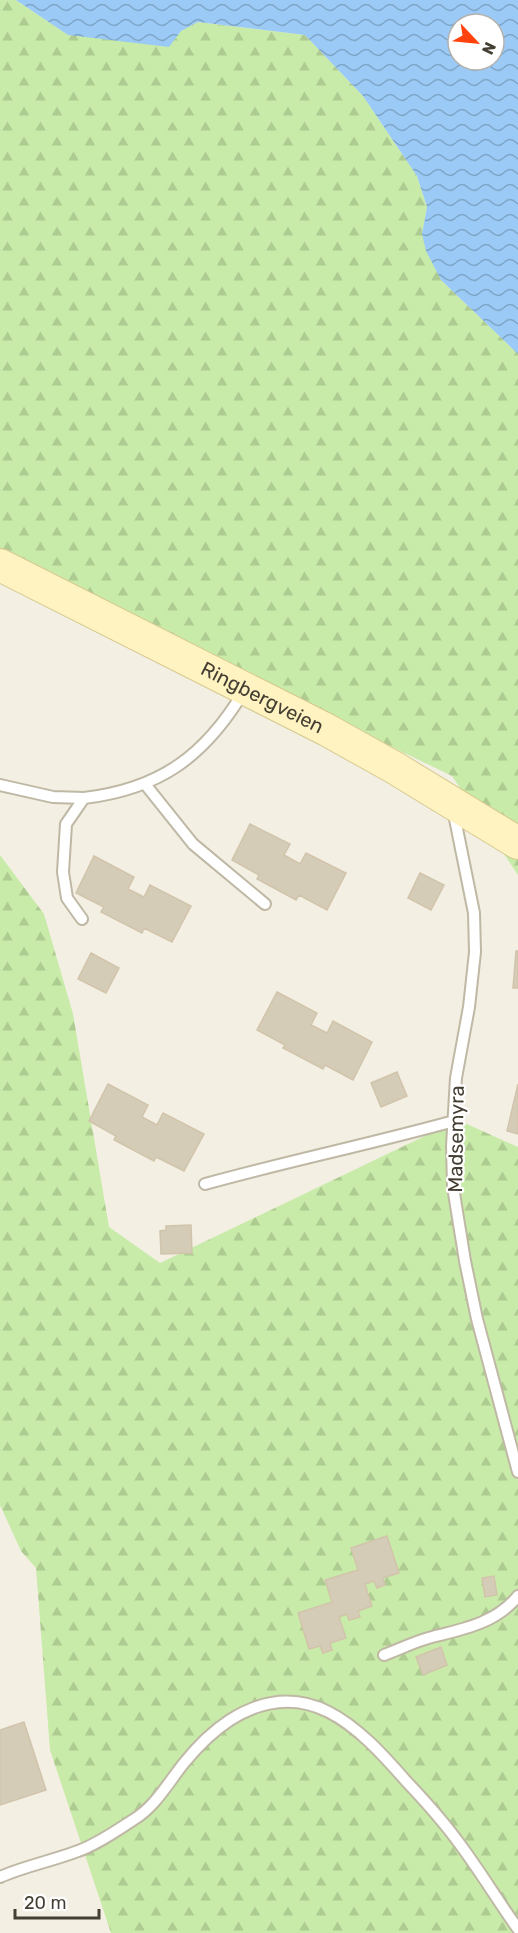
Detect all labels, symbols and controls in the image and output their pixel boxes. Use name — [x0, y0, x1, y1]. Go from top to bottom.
north arrow — [446, 12, 506, 72]
text: N — [478, 39, 500, 58]
street label: Ringbergveien — [197, 656, 328, 738]
street label: Madsemyra — [443, 1085, 469, 1193]
scale bar — [15, 1882, 99, 1920]
text: 20 m — [24, 1892, 66, 1914]

